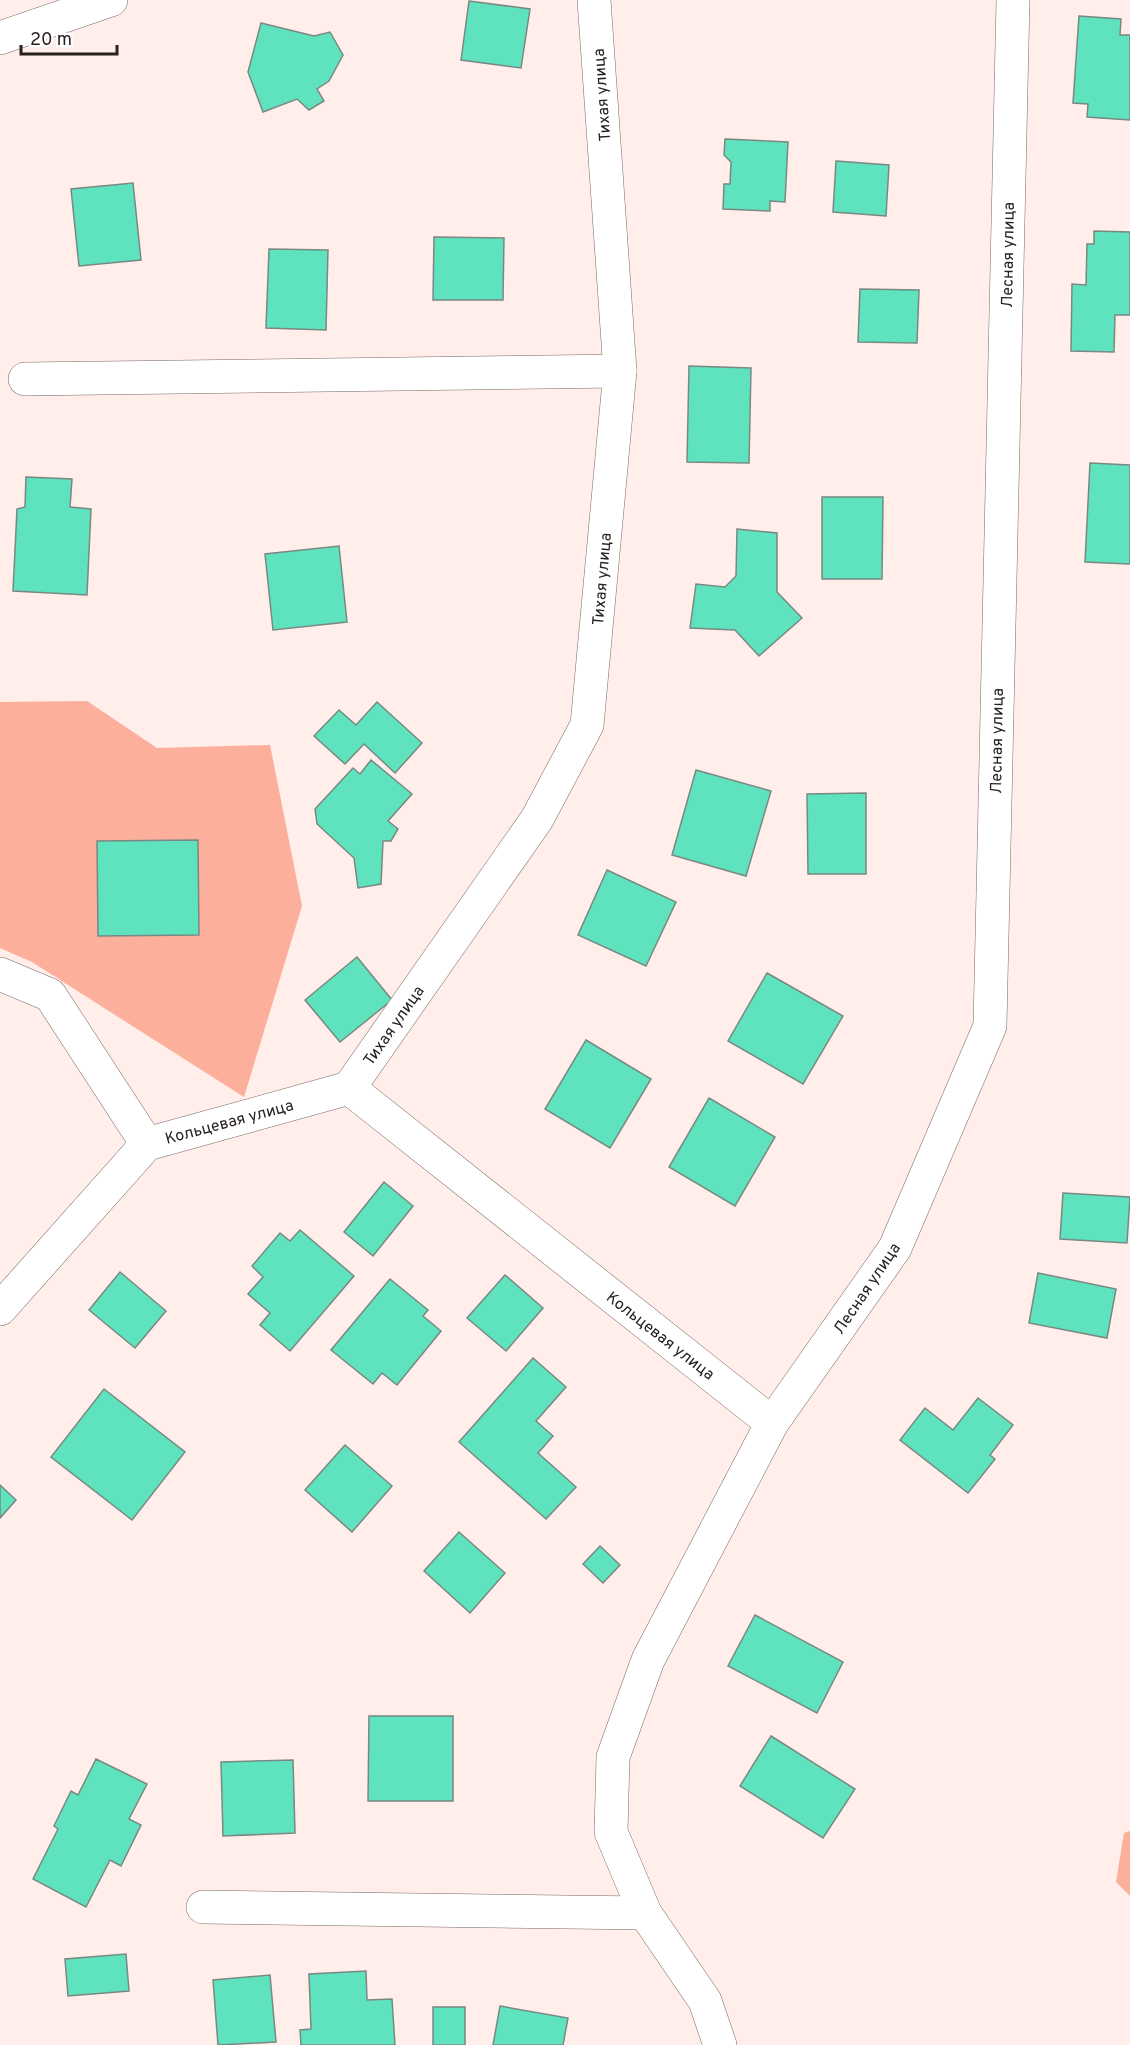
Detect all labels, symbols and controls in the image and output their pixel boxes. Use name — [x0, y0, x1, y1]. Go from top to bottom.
scale bar — [21, 18, 117, 56]
text: 20 m — [30, 29, 72, 52]
street label: Тихая улица — [590, 48, 616, 142]
street label: Лесная улица — [998, 202, 1020, 308]
street label: Тихая улица — [589, 532, 617, 626]
street label: Лесная улица — [987, 688, 1009, 794]
street label: Тихая улица — [360, 982, 429, 1070]
street label: Кольцевая улица — [163, 1096, 296, 1150]
street label: Лесная улица — [830, 1240, 906, 1339]
street label: Кольцевая улица — [601, 1288, 718, 1385]

